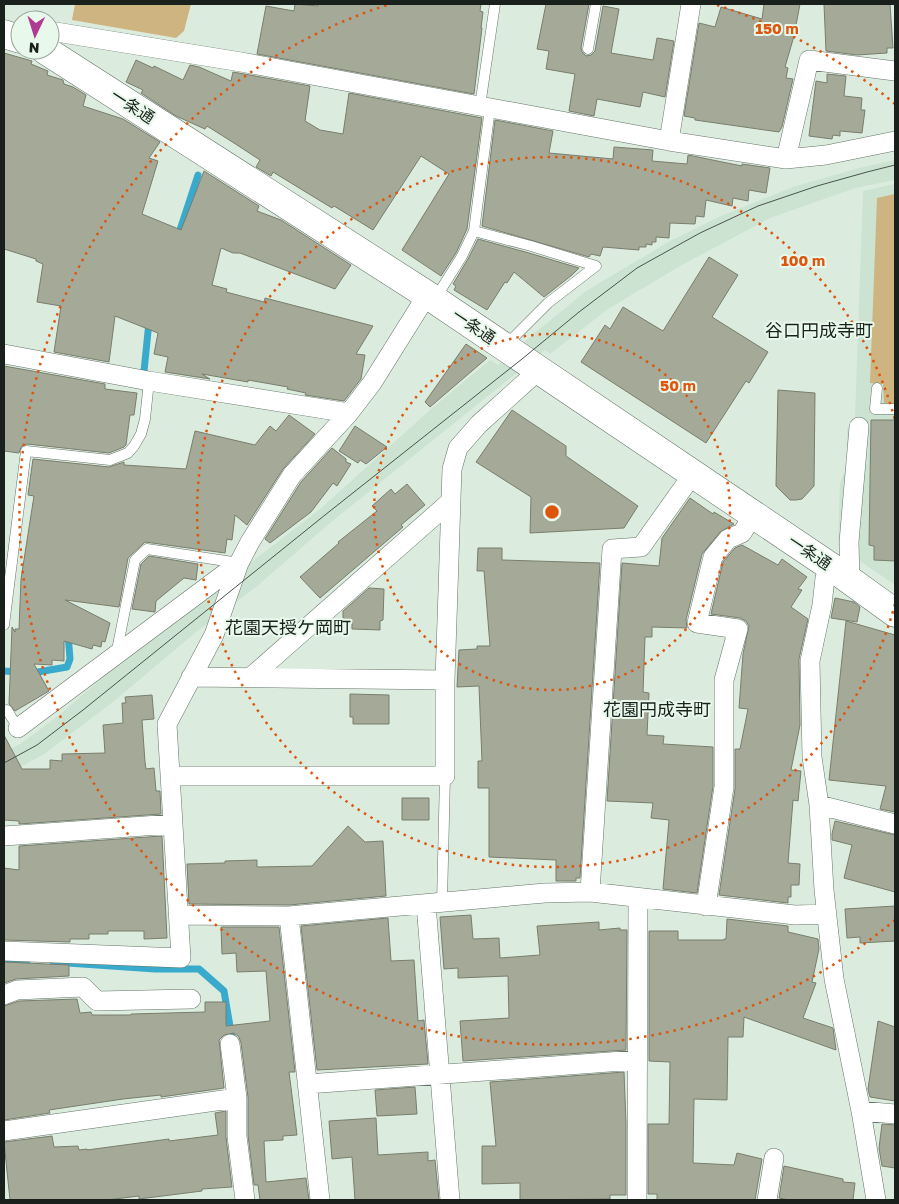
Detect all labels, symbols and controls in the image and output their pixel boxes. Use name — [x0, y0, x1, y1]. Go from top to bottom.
north arrow — [10, 10, 60, 60]
text: 150 m — [755, 19, 799, 37]
text: N — [28, 40, 40, 57]
street label: 一条通 — [107, 85, 159, 127]
text: 100 m — [781, 251, 825, 269]
street label: 一条通 — [449, 304, 499, 348]
district label: 谷口円成寺町 — [765, 319, 873, 341]
text: 50 m — [660, 376, 696, 394]
centre of rings — [543, 503, 561, 521]
street label: 一条通 — [785, 530, 835, 574]
district label: 花園天授ケ岡町 — [225, 616, 351, 638]
district label: 花園円成寺町 — [603, 698, 711, 720]

